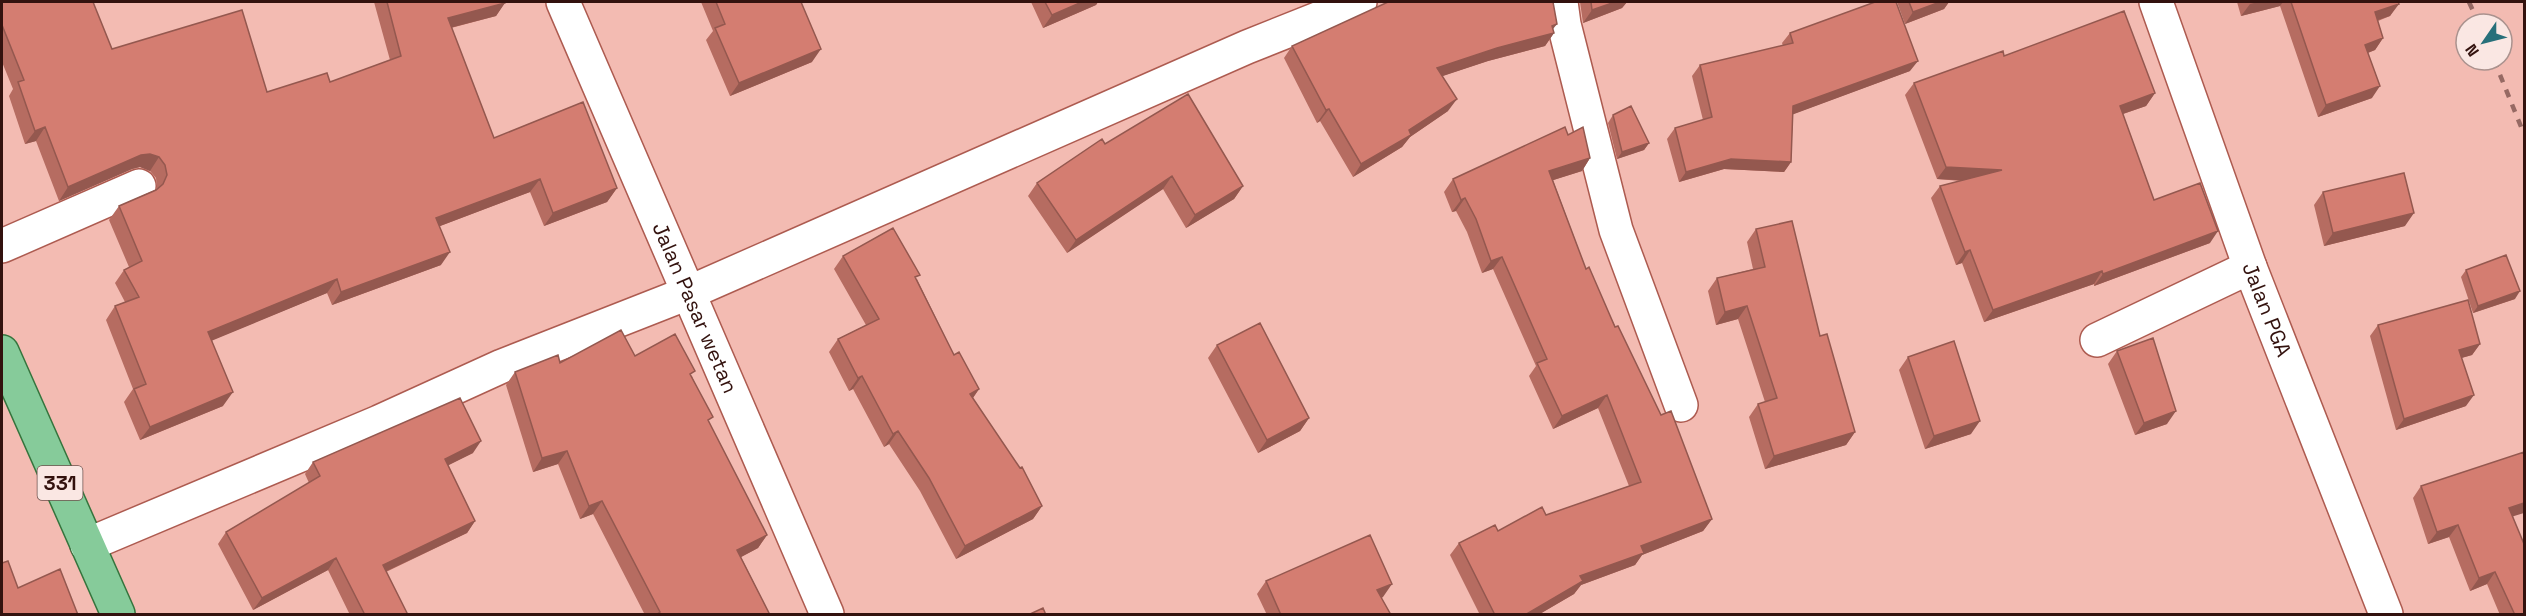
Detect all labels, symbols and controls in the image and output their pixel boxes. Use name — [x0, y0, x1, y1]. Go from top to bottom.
north arrow — [2454, 12, 2514, 72]
text: N — [2460, 40, 2484, 61]
street label: Jalan Pasar wetan — [647, 218, 744, 397]
street label: Jalan PGA — [2237, 258, 2298, 361]
road number: 331 — [38, 466, 82, 500]

